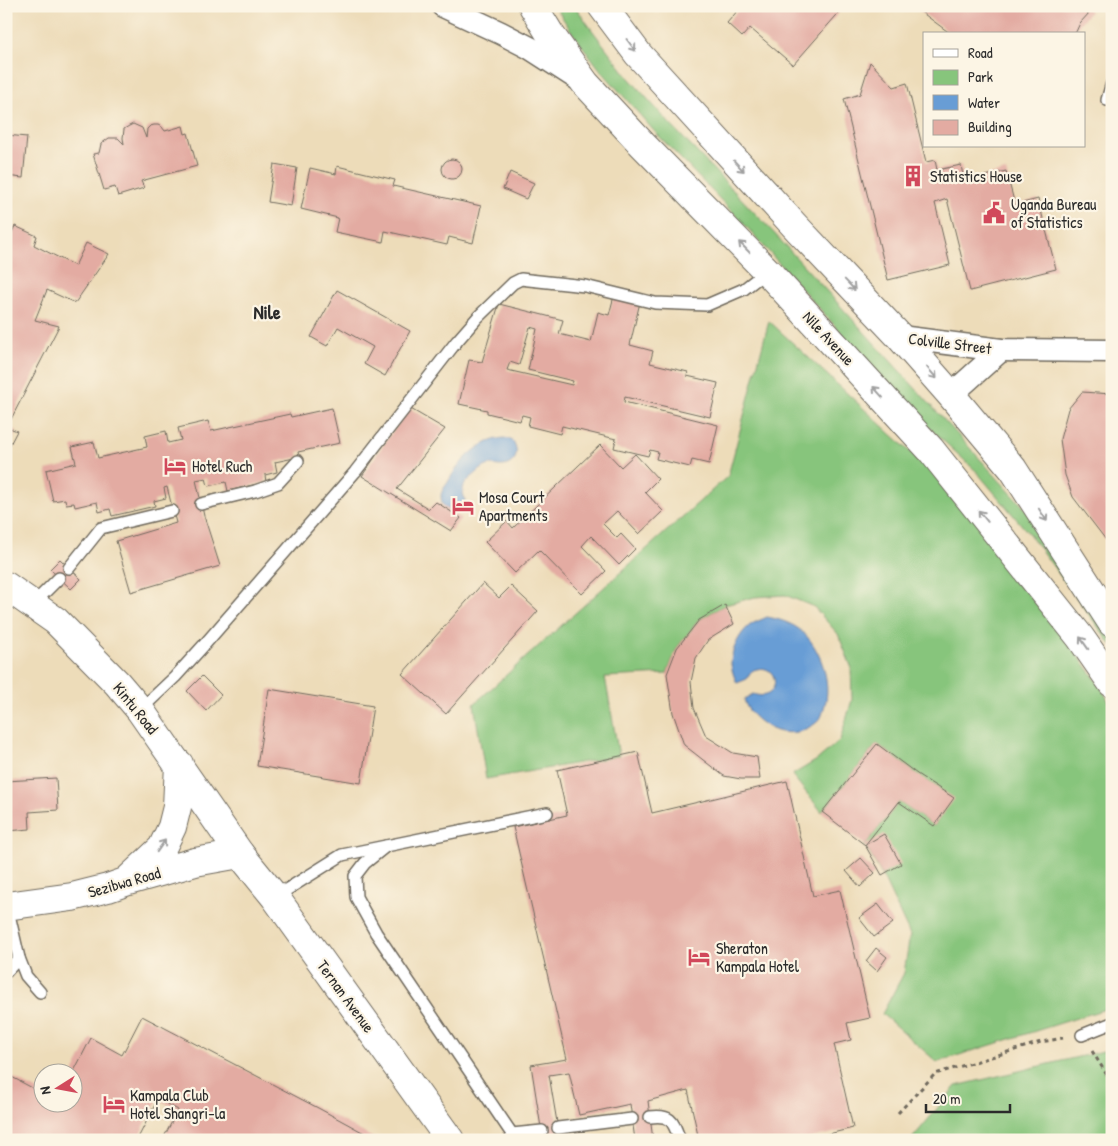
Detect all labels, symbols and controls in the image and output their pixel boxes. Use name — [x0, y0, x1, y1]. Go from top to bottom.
legend — [923, 32, 1086, 148]
one-way arrow — [626, 38, 636, 52]
text: Road — [968, 42, 993, 63]
text: Park — [968, 66, 993, 87]
text: Water — [968, 92, 1000, 113]
text: Building — [968, 116, 1012, 137]
one-way arrow — [733, 160, 745, 173]
building icon: Statistics House — [900, 163, 926, 189]
place label: Statistics House — [930, 165, 1023, 187]
place label: Uganda Bureau of Statistics — [1011, 193, 1097, 233]
public building icon: Uganda Bureau of Statistics — [981, 200, 1007, 226]
one-way arrow — [738, 241, 750, 253]
one-way arrow — [844, 279, 856, 291]
district label: Nile — [254, 299, 281, 325]
street label: Nile Avenue — [798, 306, 860, 370]
street label: Colville Street — [907, 327, 993, 359]
one-way arrow — [926, 367, 938, 380]
one-way arrow — [872, 385, 884, 398]
hotel icon: Hotel Ruch — [162, 453, 188, 479]
place label: Hotel Ruch — [192, 455, 253, 477]
place label: Mosa Court Apartments — [479, 486, 548, 526]
hotel icon: Mosa Court Apartments — [450, 493, 476, 519]
one-way arrow — [1038, 508, 1048, 522]
one-way arrow — [978, 509, 989, 522]
one-way arrow — [1079, 636, 1089, 650]
street label: Kintu Road — [108, 677, 164, 739]
one-way arrow — [156, 839, 166, 853]
street label: Sezibwa Road — [85, 861, 163, 903]
place label: Sheraton Kampala Hotel — [716, 937, 800, 977]
hotel icon: Sheraton Kampala Hotel — [686, 944, 712, 970]
street label: Ternan Avenue — [312, 955, 380, 1037]
north arrow — [32, 1064, 82, 1114]
scale bar — [926, 1081, 1009, 1113]
place label: Kampala Club Hotel Shangri-la — [130, 1084, 225, 1124]
text: N — [35, 1085, 55, 1096]
text: 20 m — [933, 1088, 960, 1109]
hotel icon: Kampala Club Hotel Shangri-la — [101, 1091, 127, 1117]

